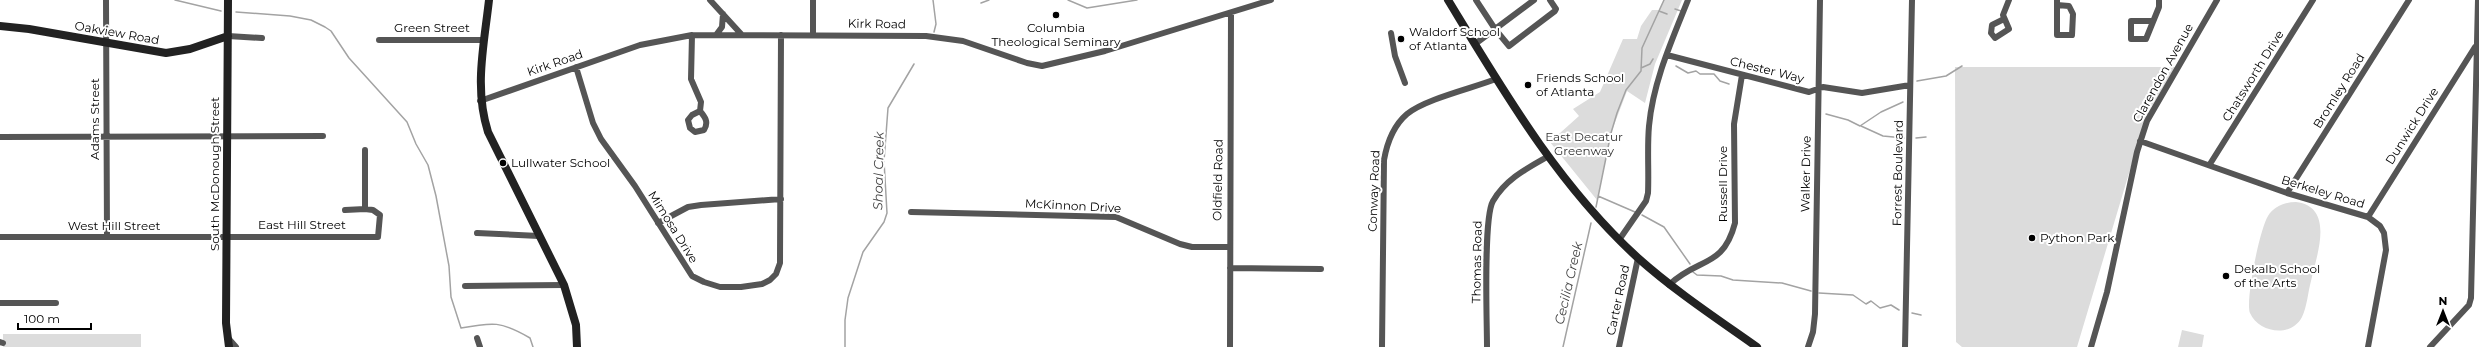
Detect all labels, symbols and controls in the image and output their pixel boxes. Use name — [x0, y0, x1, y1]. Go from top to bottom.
marker: Columbia Theological Seminary — [1051, 10, 1061, 20]
street label: Kirk Road — [848, 15, 906, 32]
street label: Oakview Road — [73, 18, 161, 47]
street label: Green Street — [394, 20, 470, 35]
place label: Columbia Theological Seminary — [991, 20, 1121, 49]
street label: Clarendon Avenue — [2129, 21, 2196, 125]
place label: Waldorf School of Atlanta — [1409, 24, 1500, 53]
street label: Chatsworth Drive — [2218, 27, 2287, 124]
marker: Waldorf School of Atlanta — [1396, 34, 1406, 44]
street label: Kirk Road — [525, 46, 585, 79]
street label: Bromley Road — [2310, 51, 2368, 131]
street label: Chester Way — [1729, 53, 1806, 86]
place label: Friends School of Atlanta — [1536, 70, 1624, 99]
street label: Adams Street — [87, 78, 102, 160]
marker: Friends School of Atlanta — [1523, 80, 1533, 90]
street label: Dunwick Drive — [2382, 84, 2441, 167]
street label: South McDonough Street — [207, 97, 222, 251]
street label: Forrest Boulevard — [1889, 120, 1906, 226]
park label: East Decatur Greenway — [1545, 129, 1623, 158]
water label: Shoal Creek — [869, 130, 887, 210]
street label: Walker Drive — [1797, 136, 1814, 212]
street label: Oldfield Road — [1209, 139, 1226, 221]
street label: Russell Drive — [1715, 146, 1730, 222]
street label: Conway Road — [1365, 150, 1382, 232]
place label: Lullwater School — [511, 155, 610, 170]
marker: Lullwater School — [498, 158, 508, 168]
street label: Berkeley Road — [2280, 172, 2367, 211]
street label: Mimosa Drive — [645, 188, 702, 266]
street label: McKinnon Drive — [1024, 195, 1122, 216]
street label: East Hill Street — [258, 217, 346, 232]
street label: West Hill Street — [68, 218, 160, 233]
street label: Thomas Road — [1468, 221, 1485, 303]
place label: Python Park — [2040, 230, 2115, 245]
marker: Python Park — [2027, 233, 2037, 243]
water label: Cecilia Creek — [1551, 239, 1586, 326]
place label: Dekalb School of the Arts — [2234, 261, 2320, 290]
street label: Carter Road — [1603, 263, 1632, 337]
marker: Dekalb School of the Arts — [2221, 271, 2231, 281]
north arrow — [2423, 291, 2463, 331]
text: N — [2439, 294, 2447, 308]
scale bar — [18, 305, 91, 331]
text: 100 m — [24, 311, 60, 326]

